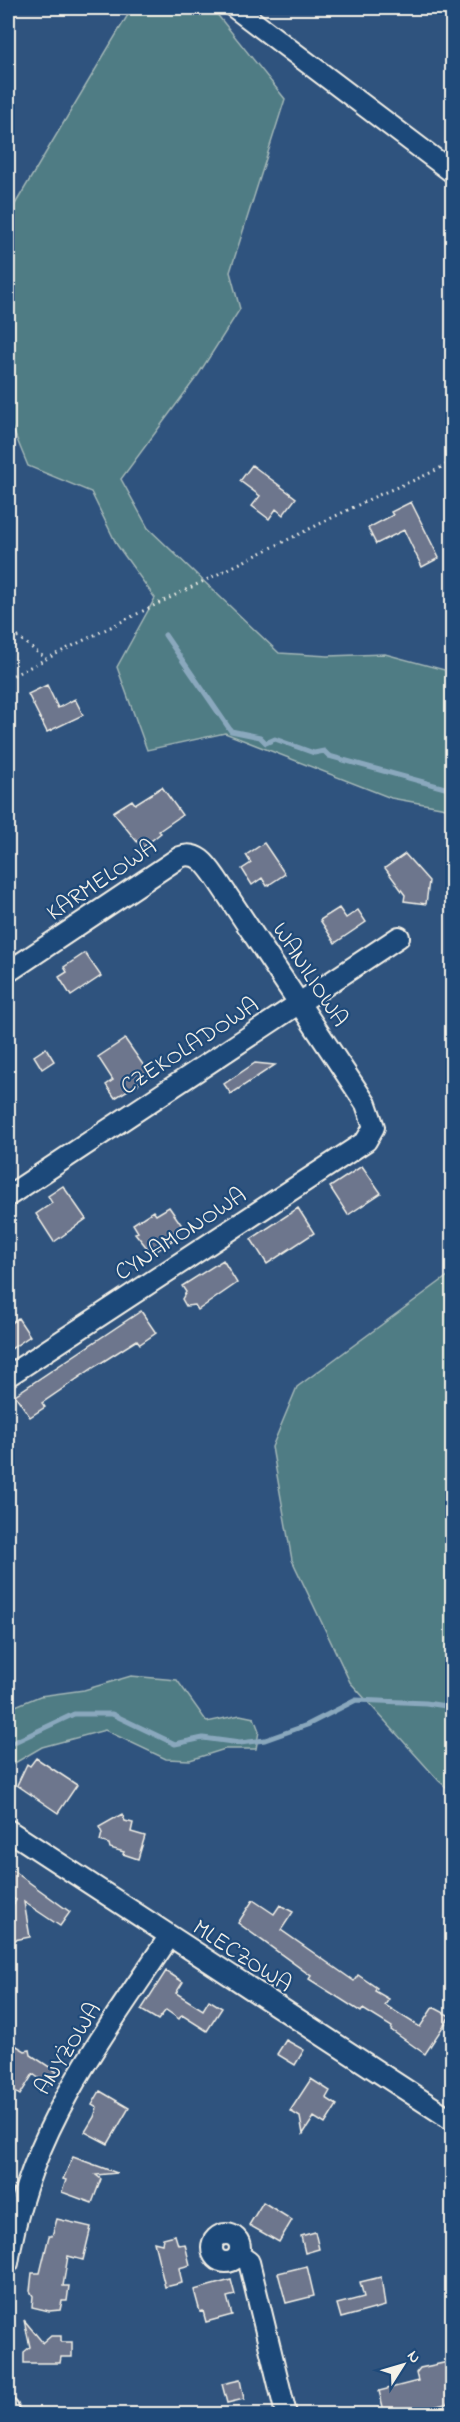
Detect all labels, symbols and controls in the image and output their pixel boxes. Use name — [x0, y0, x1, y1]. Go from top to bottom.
street label: KARMELOWA — [40, 831, 165, 931]
street label: WANILIOWA — [262, 916, 356, 1035]
street label: CZEKOLADOWA — [114, 989, 267, 1105]
street label: CYNAMONOWA — [109, 1179, 254, 1291]
street label: MLECZOWA — [185, 1912, 299, 2003]
street label: ANYŻOWA — [27, 1996, 111, 2103]
north arrow — [373, 2335, 433, 2395]
text: N — [401, 2346, 426, 2369]

